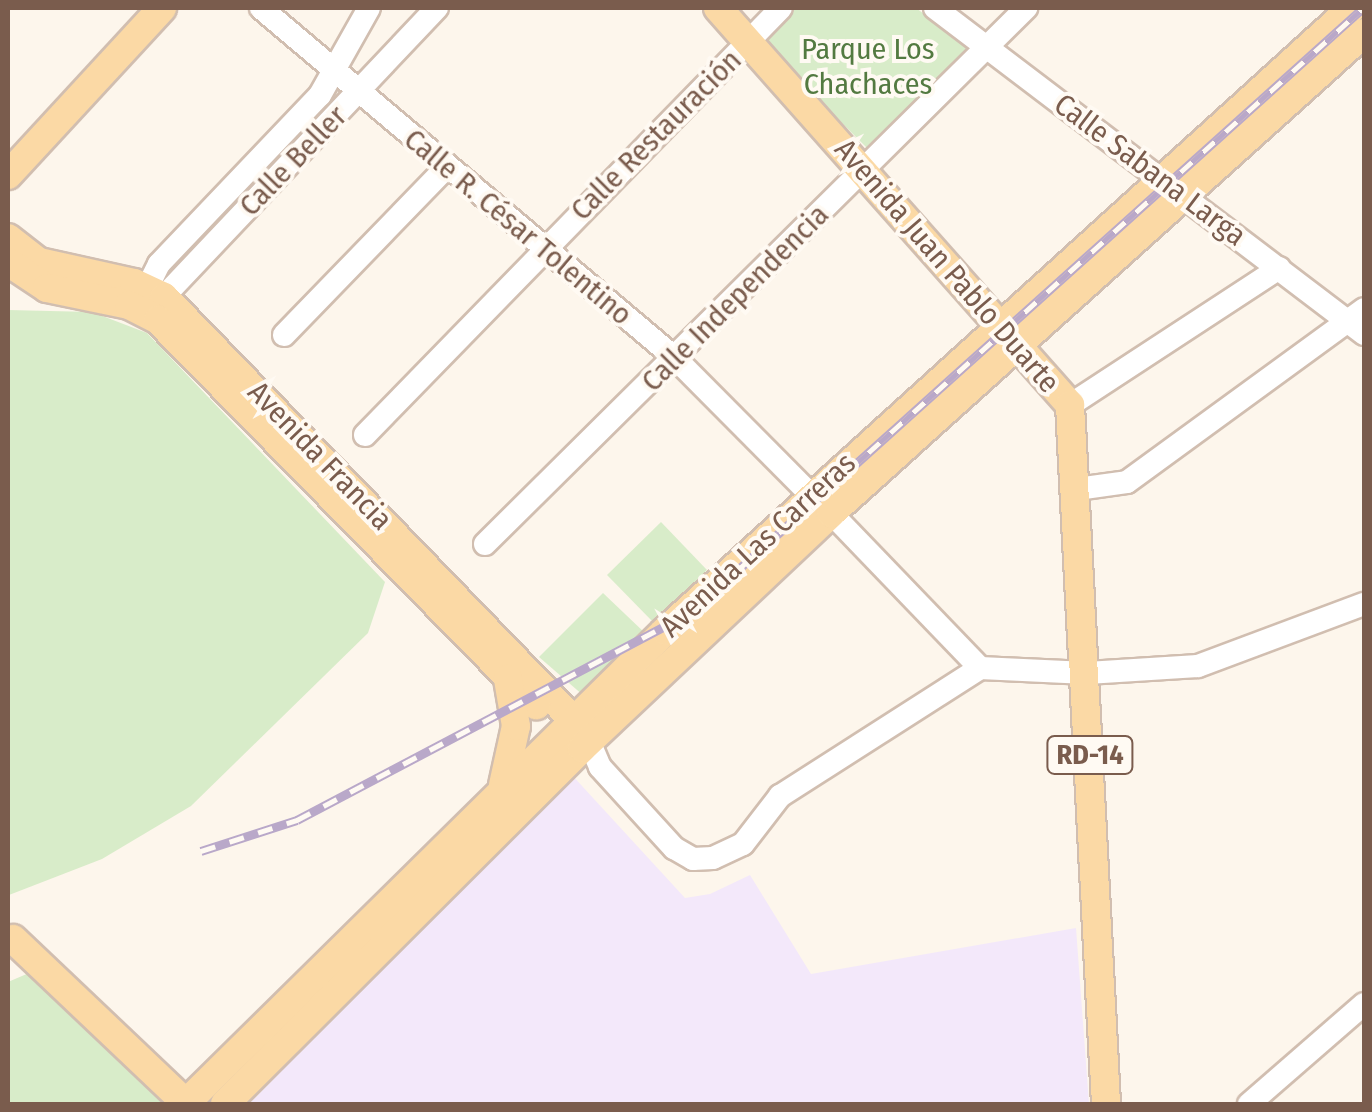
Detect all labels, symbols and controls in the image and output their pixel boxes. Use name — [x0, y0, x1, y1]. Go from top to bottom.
park label: Parque Los Chachaces — [801, 31, 935, 102]
street label: Calle Restauración — [563, 42, 749, 228]
street label: Calle Sabana Larga — [1047, 86, 1253, 254]
street label: Calle Beller — [232, 98, 354, 224]
street label: Calle R. César Tolentino — [397, 121, 639, 333]
street label: Avenida Juan Pablo Duarte — [827, 132, 1067, 400]
street label: Calle Independencia — [634, 197, 836, 399]
street label: Avenida Francia — [240, 374, 400, 538]
street label: Avenida Las Carreras — [653, 445, 863, 645]
road number: RD-14 — [1045, 732, 1135, 778]

